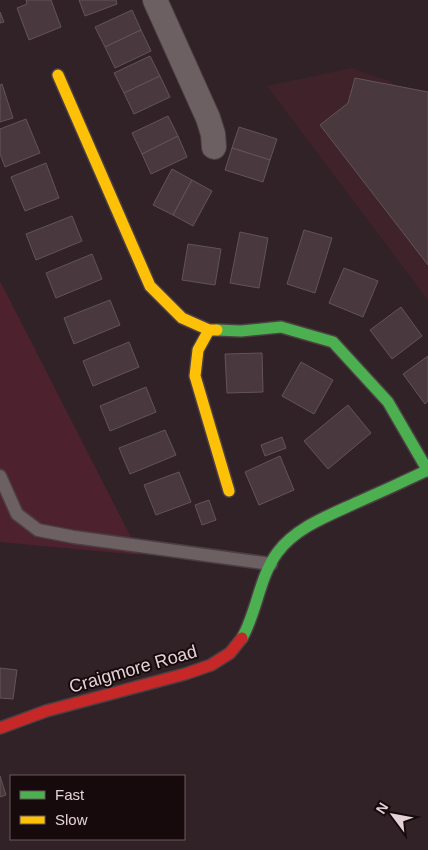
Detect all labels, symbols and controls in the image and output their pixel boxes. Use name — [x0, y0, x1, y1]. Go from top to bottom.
street label: Craigmore Road — [67, 641, 199, 697]
legend — [10, 775, 185, 840]
text: Fast — [55, 786, 85, 803]
north arrow — [368, 790, 418, 840]
text: N — [373, 800, 391, 817]
text: Slow — [55, 811, 88, 828]

